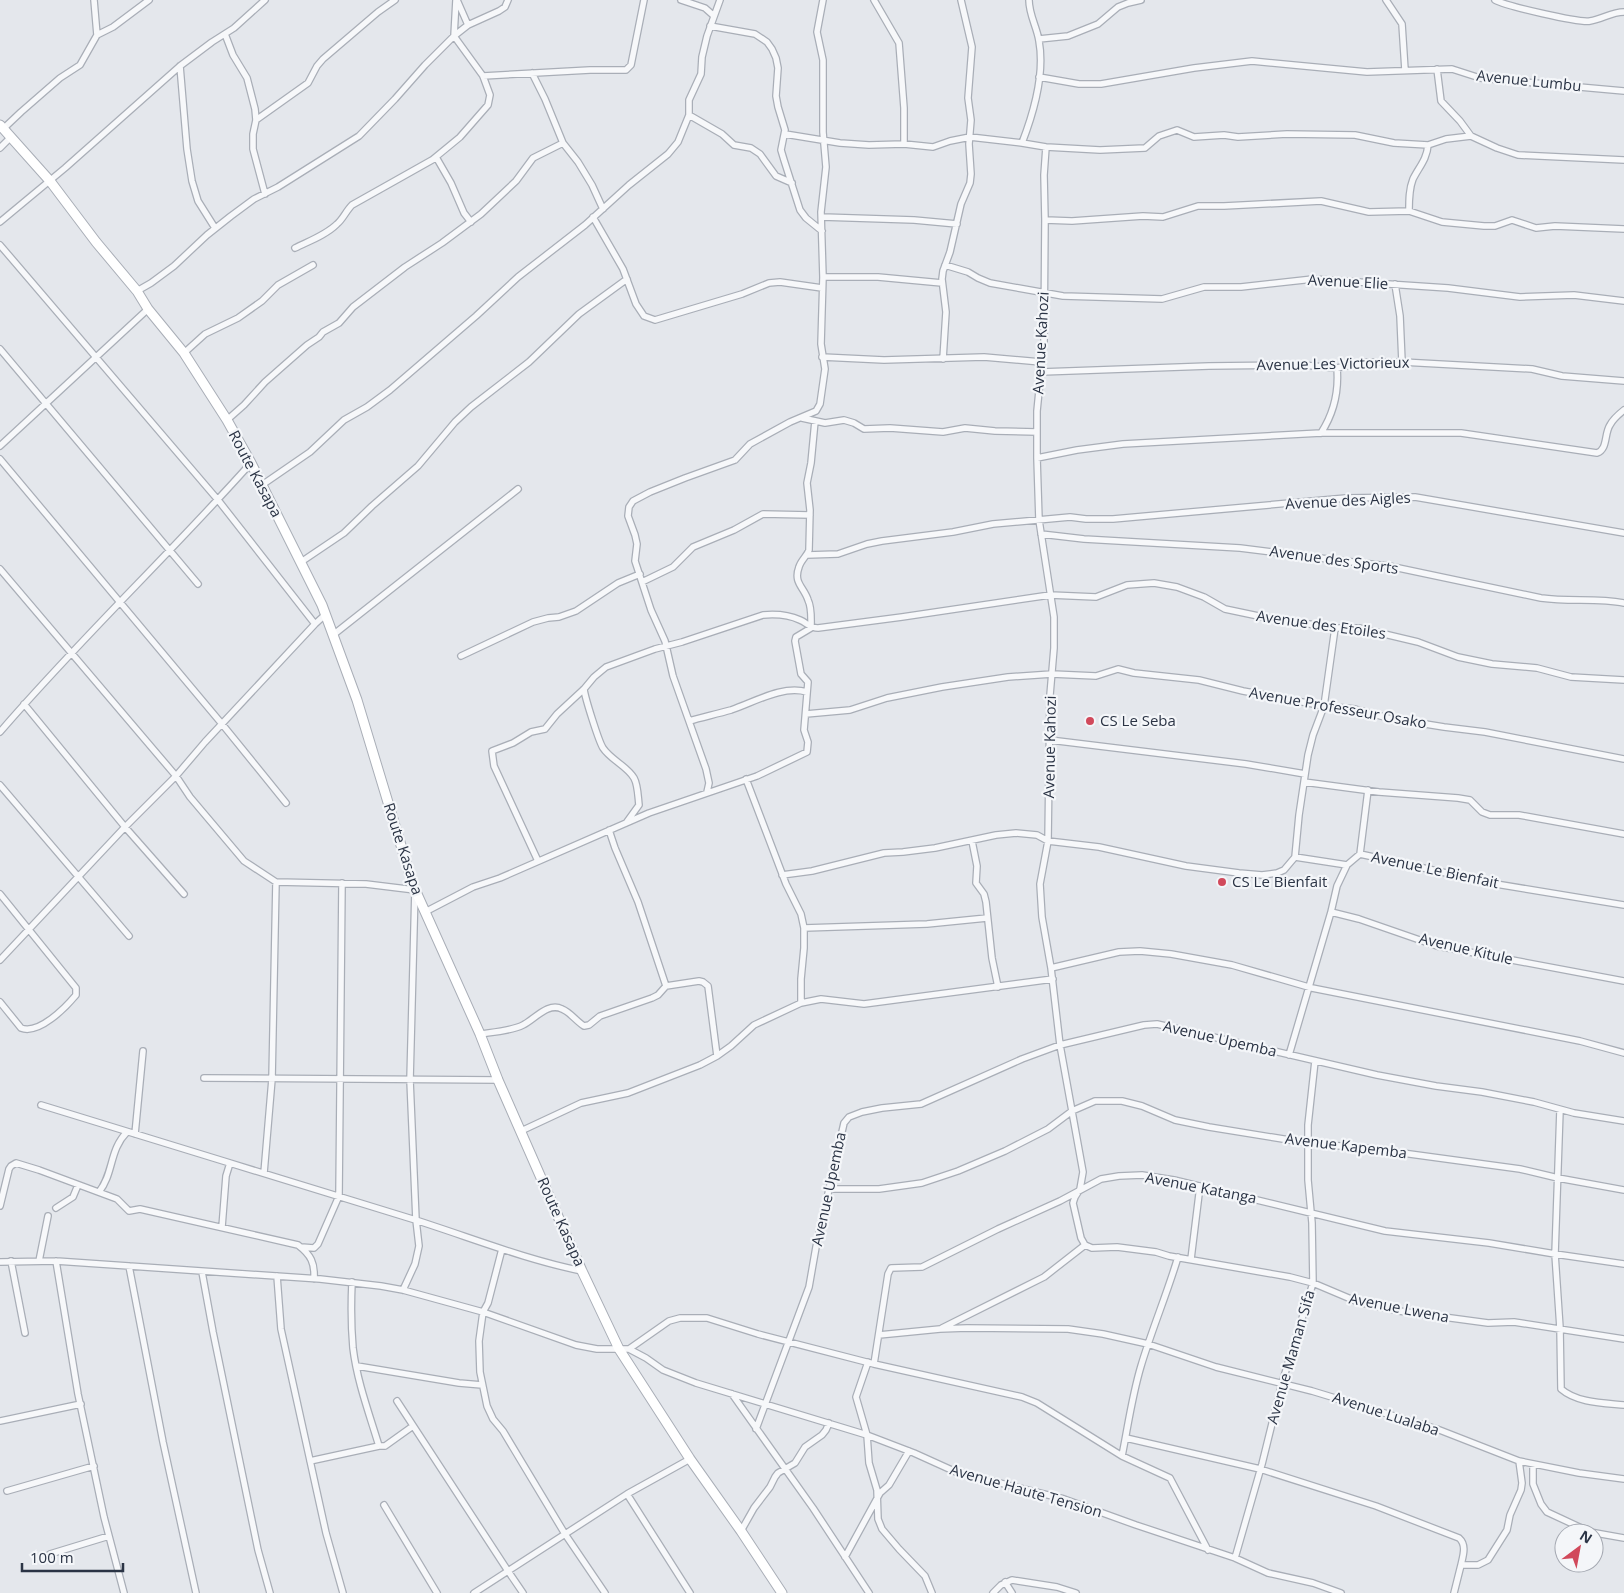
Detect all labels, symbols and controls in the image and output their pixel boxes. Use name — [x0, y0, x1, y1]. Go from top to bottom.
street label: Avenue Lumbu — [1476, 65, 1583, 95]
street label: Avenue Elie — [1307, 269, 1389, 293]
street label: Avenue Kahozi — [1027, 291, 1053, 395]
street label: Avenue Les Victorieux — [1256, 352, 1410, 374]
street label: Route Kasapa — [225, 427, 287, 520]
street label: Avenue des Aigles — [1285, 487, 1411, 513]
street label: Avenue des Sports — [1268, 540, 1400, 578]
street label: Avenue des Etoiles — [1255, 605, 1387, 643]
street label: Avenue Professeur Osako — [1248, 682, 1428, 732]
street label: Avenue Kahozi — [1038, 695, 1060, 798]
place label: CS Le Seba — [1100, 710, 1176, 730]
marker: CS Le Seba — [1084, 715, 1096, 727]
street label: Route Kasapa — [380, 800, 428, 897]
street label: Avenue Le Bienfait — [1370, 846, 1501, 892]
place label: CS Le Bienfait — [1232, 871, 1327, 891]
marker: CS Le Bienfait — [1216, 876, 1228, 888]
street label: Avenue Kitule — [1417, 928, 1515, 969]
street label: Avenue Upemba — [1161, 1015, 1279, 1061]
street label: Avenue Kapemba — [1284, 1128, 1408, 1162]
street label: Avenue Upemba — [806, 1130, 850, 1248]
street label: Avenue Katanga — [1144, 1166, 1259, 1208]
street label: Route Kasapa — [533, 1174, 591, 1269]
street label: Avenue Maman Sifa — [1261, 1287, 1319, 1426]
street label: Avenue Lwena — [1347, 1288, 1451, 1327]
street label: Avenue Lualaba — [1330, 1386, 1442, 1440]
street label: Avenue Haute Tension — [948, 1459, 1105, 1521]
north arrow — [1554, 1523, 1604, 1573]
text: N — [1576, 1525, 1596, 1548]
scale bar — [22, 1540, 124, 1572]
text: 100 m — [30, 1547, 74, 1567]

